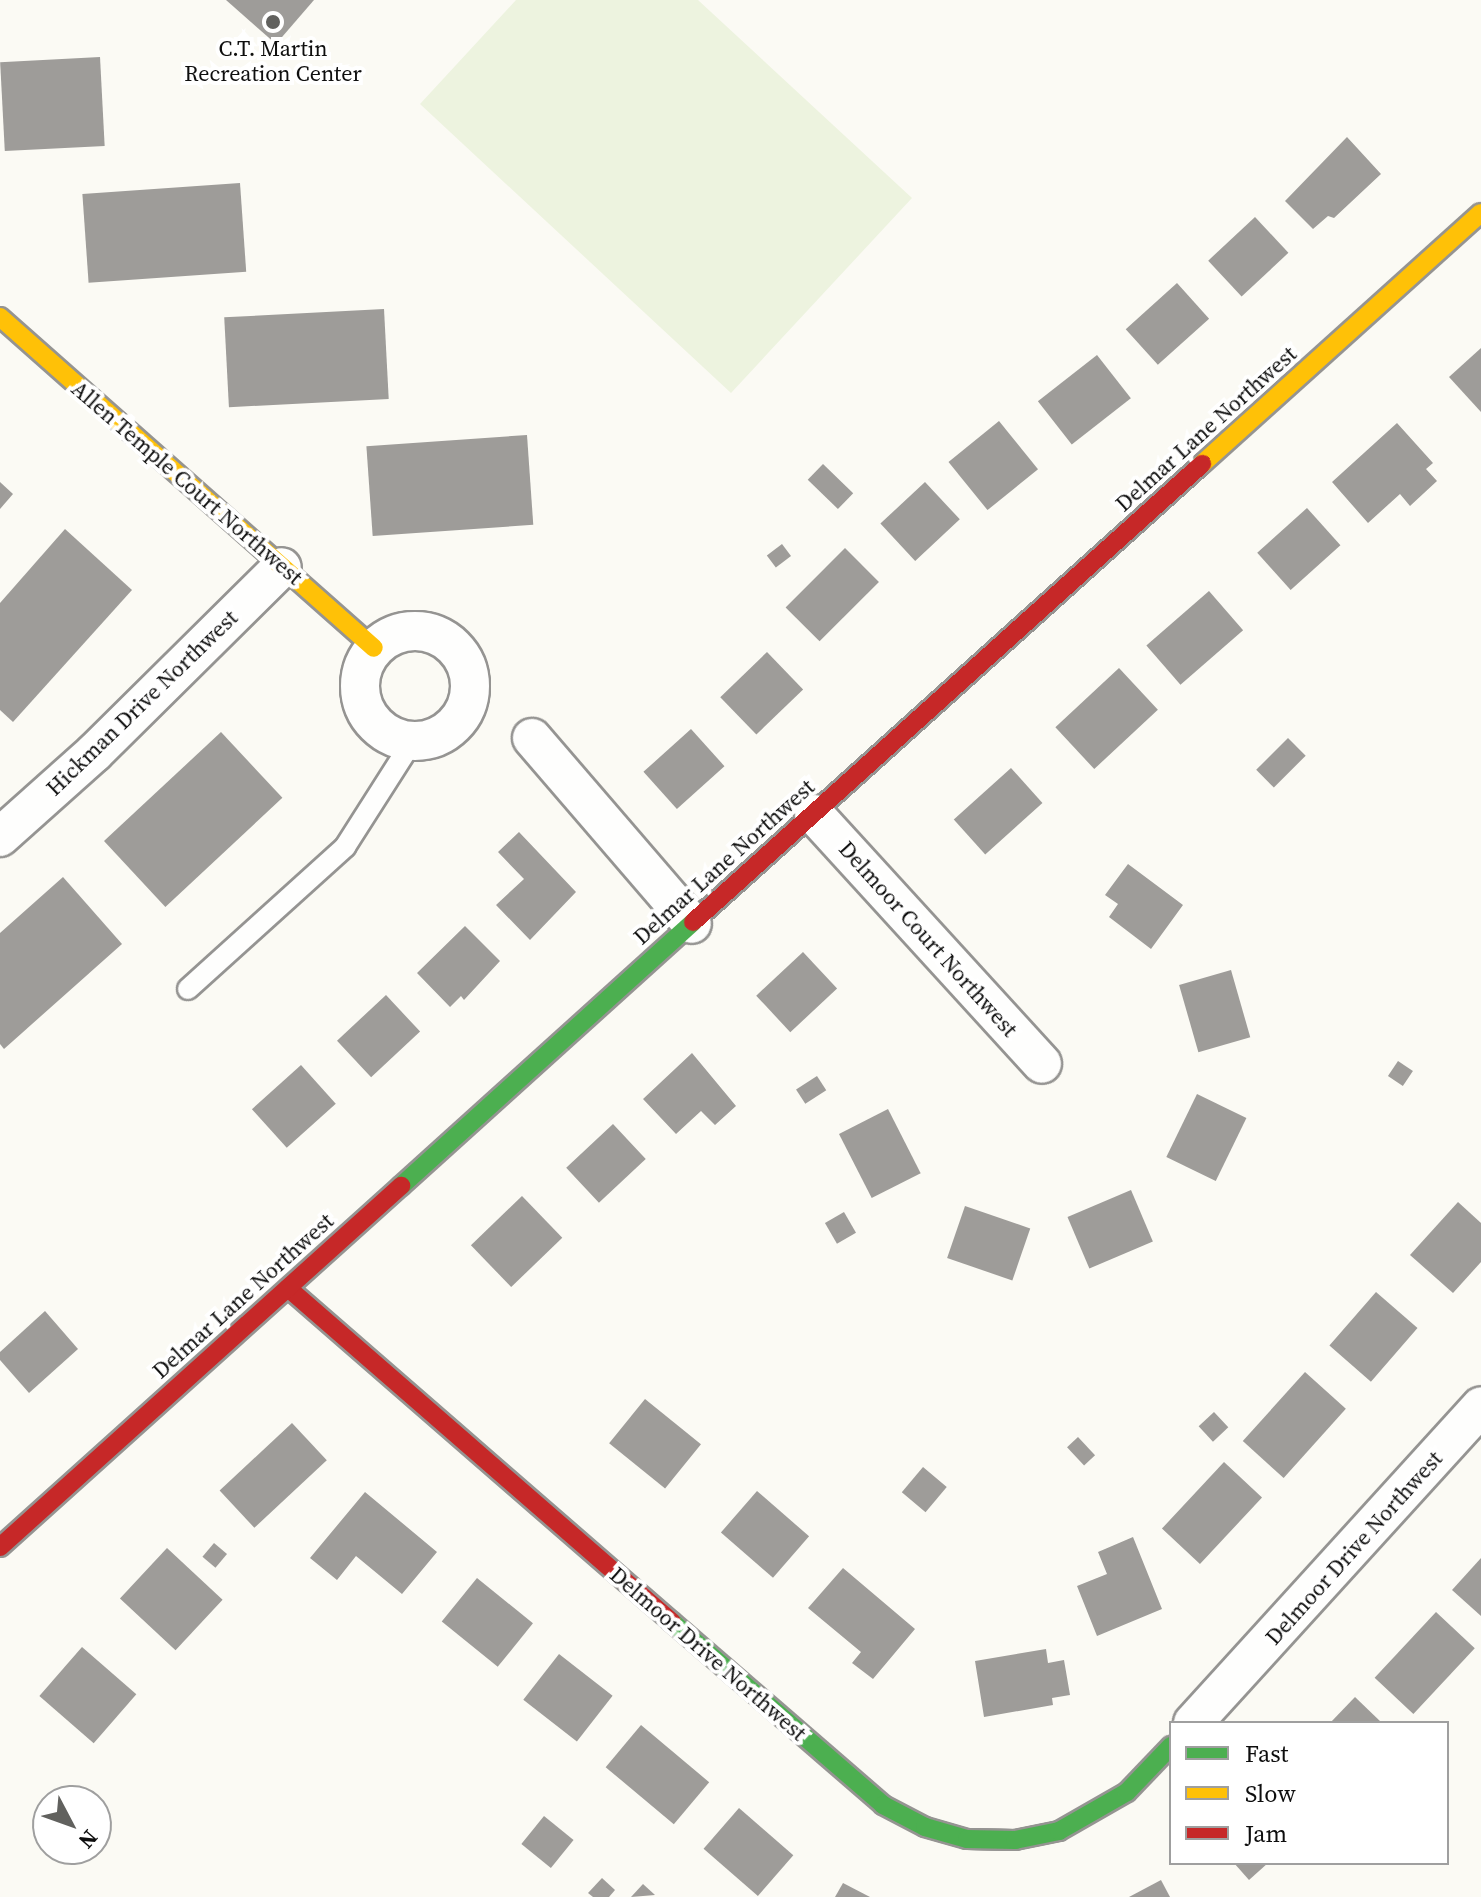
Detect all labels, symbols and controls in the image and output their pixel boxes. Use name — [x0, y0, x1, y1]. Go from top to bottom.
marker: C.T. Martin Recreation Center — [264, 13, 282, 31]
place label: C.T. Martin Recreation Center — [184, 35, 362, 86]
street label: Delmar Lane Northwest — [1110, 341, 1302, 517]
street label: Allen Temple Court Northwest — [66, 375, 308, 591]
street label: Hickman Drive Northwest — [41, 605, 243, 801]
street label: Delmar Lane Northwest — [628, 774, 820, 950]
street label: Delmoor Court Northwest — [833, 836, 1023, 1042]
street label: Delmar Lane Northwest — [147, 1208, 339, 1384]
street label: Delmoor Drive Northwest — [1260, 1446, 1448, 1650]
street label: Delmoor Drive Northwest — [604, 1562, 812, 1746]
legend — [1169, 1721, 1449, 1865]
text: Fast — [1245, 1737, 1288, 1770]
text: Slow — [1245, 1777, 1296, 1810]
north arrow — [32, 1785, 112, 1865]
text: Jam — [1245, 1817, 1287, 1850]
text: N — [72, 1824, 105, 1855]

